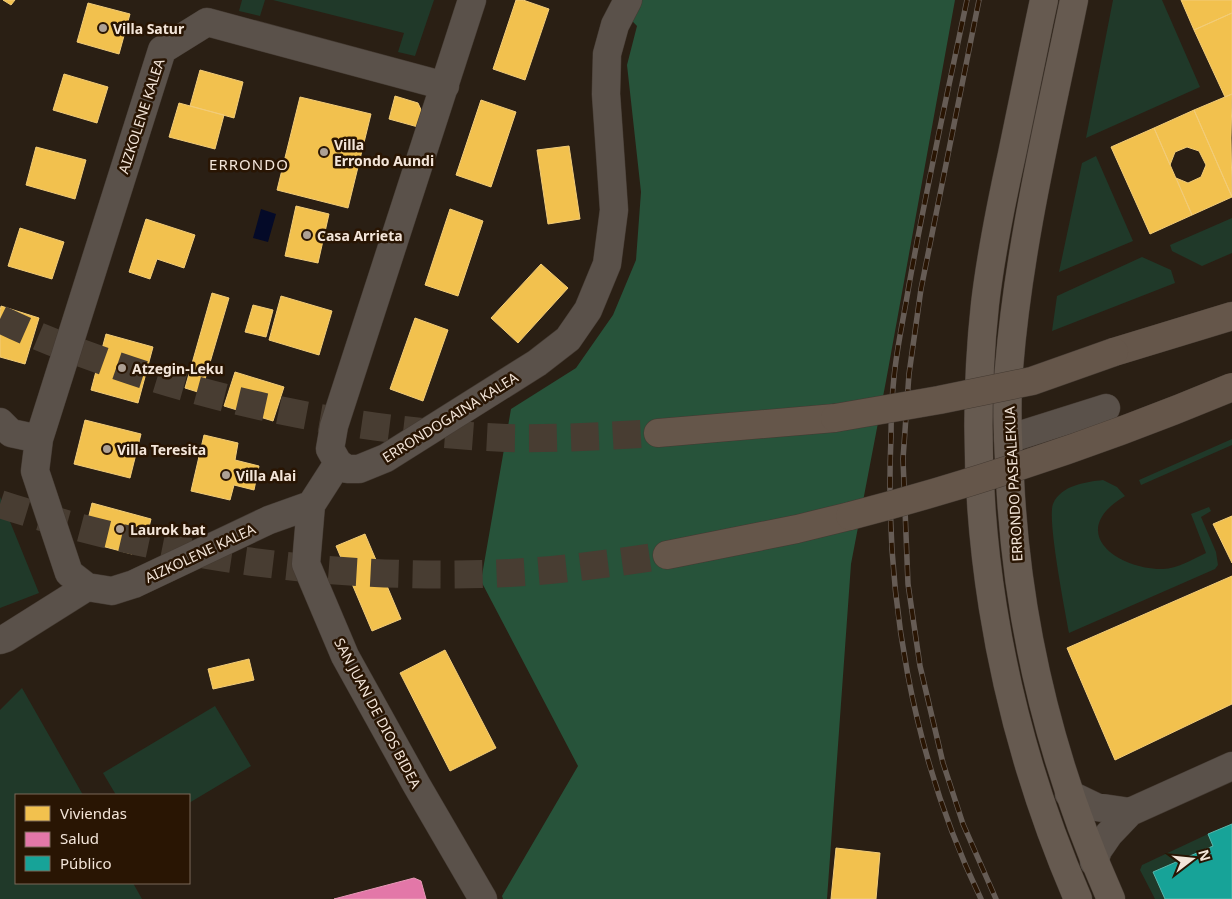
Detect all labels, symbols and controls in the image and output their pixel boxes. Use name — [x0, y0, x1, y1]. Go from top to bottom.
place label: Villa Satur — [113, 19, 185, 38]
marker: Villa Satur — [97, 22, 109, 34]
street label: AIZKOLENE KALEA — [113, 56, 169, 176]
place label: Villa Errondo Aundi — [334, 135, 434, 170]
marker: Villa Errondo Aundi — [318, 146, 330, 158]
district label: ERRONDO — [209, 154, 289, 174]
place label: Casa Arrieta — [317, 226, 403, 245]
marker: Casa Arrieta — [301, 229, 313, 241]
place label: Atzegin-Leku — [132, 359, 224, 378]
marker: Atzegin-Leku — [116, 362, 128, 374]
street label: ERRONDOGAINA KALEA — [379, 367, 522, 467]
street label: ERRONDO PASEALEKUA — [999, 406, 1027, 562]
place label: Villa Teresita — [117, 440, 206, 459]
marker: Villa Teresita — [101, 443, 113, 455]
place label: Villa Alai — [236, 466, 296, 485]
marker: Villa Alai — [220, 469, 232, 481]
street label: AIZKOLENE KALEA — [142, 519, 258, 587]
place label: Laurok bat — [130, 520, 206, 539]
marker: Laurok bat — [114, 523, 126, 535]
street label: SAN JUAN DE DIOS BIDEA — [330, 634, 426, 792]
legend — [15, 794, 190, 884]
text: Viviendas — [60, 803, 127, 823]
text: Salud — [60, 828, 99, 848]
north arrow — [1167, 834, 1217, 884]
text: N — [1194, 847, 1216, 863]
text: Público — [60, 853, 112, 873]

